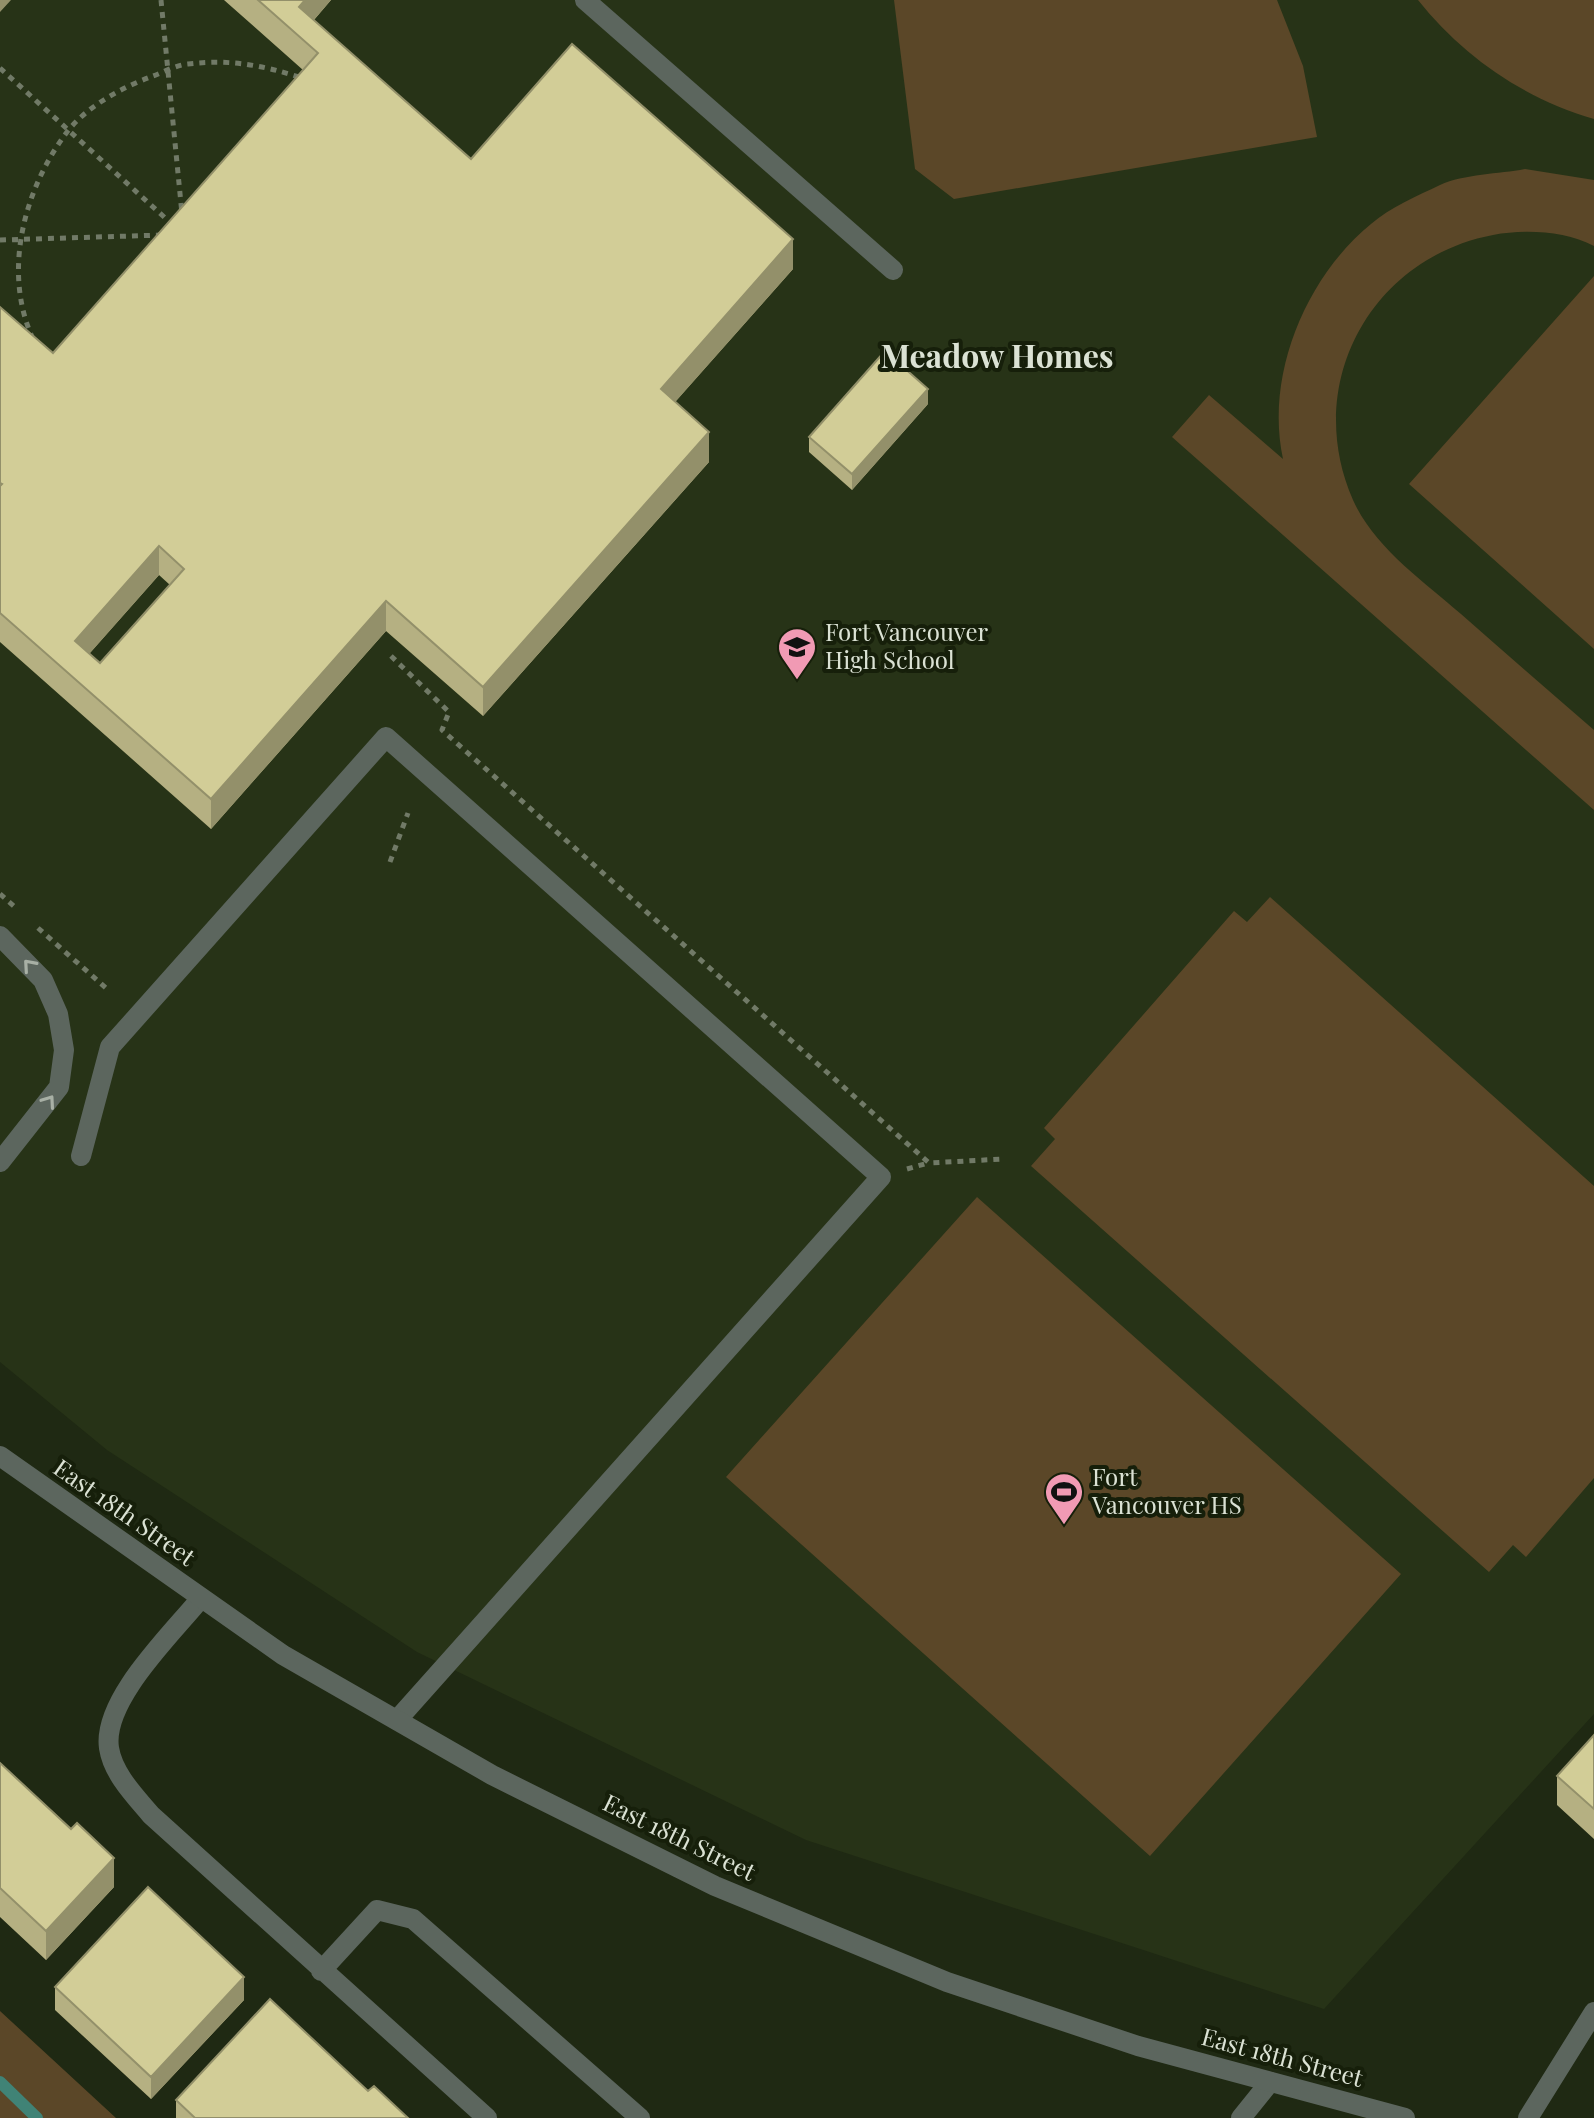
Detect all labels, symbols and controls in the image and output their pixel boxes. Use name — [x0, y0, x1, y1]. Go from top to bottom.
district label: Meadow Homes — [880, 333, 1114, 376]
place label: Fort Vancouver High School — [825, 615, 989, 675]
school or university icon: Fort Vancouver High School — [776, 626, 818, 681]
one-way arrow — [25, 960, 39, 975]
one-way arrow — [39, 1096, 54, 1110]
street label: East 18th Street — [48, 1451, 203, 1572]
place label: Fort Vancouver HS — [1091, 1460, 1242, 1520]
sports icon: Fort Vancouver HS — [1043, 1471, 1085, 1526]
street label: East 18th Street — [598, 1785, 762, 1887]
street label: East 18th Street — [1198, 2019, 1367, 2093]

